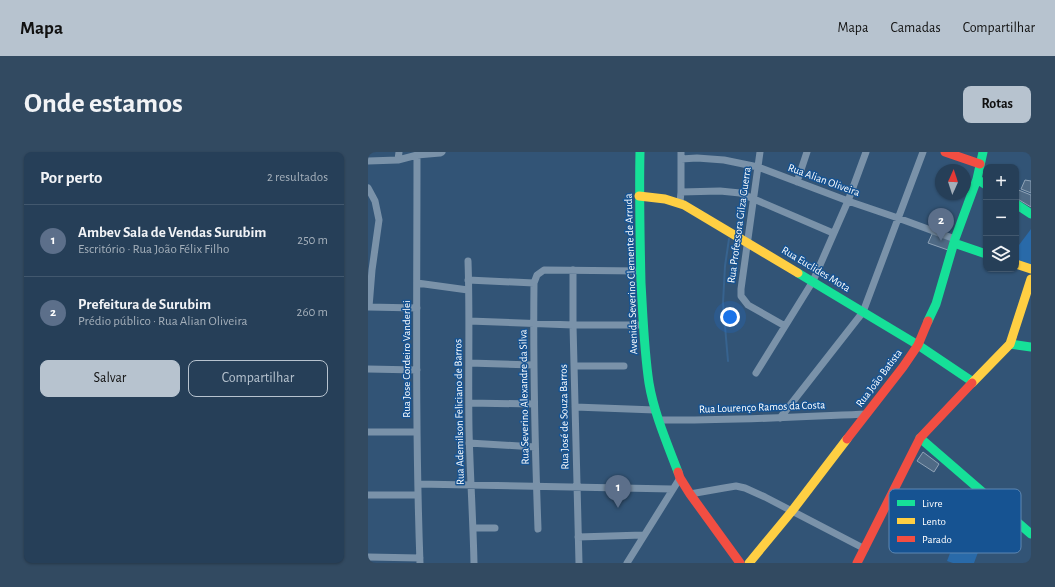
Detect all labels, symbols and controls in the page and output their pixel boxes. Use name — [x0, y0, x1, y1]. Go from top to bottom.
text: Mapa — [20, 19, 63, 38]
text: Mapa — [838, 21, 868, 35]
text: Camadas — [890, 21, 941, 35]
text: Compartilhar — [963, 21, 1035, 35]
button: Rotas — [963, 86, 1031, 123]
text: Onde estamos — [24, 90, 183, 118]
street label: Rua Alian Oliveira — [787, 162, 861, 198]
north arrow — [935, 164, 971, 200]
map controls — [983, 164, 1019, 272]
button: + — [983, 164, 1019, 200]
street label: Rua Professora Gilza Guerra — [725, 166, 753, 284]
text: Por perto — [40, 169, 103, 186]
text: 2 resultados — [267, 171, 328, 184]
street label: Avenida Severino Clemente de Arruda — [623, 193, 639, 355]
button: − — [983, 200, 1019, 236]
pin: 2 — [928, 208, 954, 241]
text: Ambev Sala de Vendas Surubim — [78, 225, 266, 240]
text: 1 — [51, 234, 55, 247]
text: 250 m — [297, 234, 328, 247]
button: layers — [983, 236, 1019, 272]
text: Escritório · Rua João Félix Filho — [78, 243, 229, 256]
street label: Rua Euclides Mota — [780, 244, 852, 294]
text: Prefeitura de Surubim — [78, 297, 211, 312]
street label: Rua Jose Cordeiro Vanderlei — [401, 300, 412, 418]
text: 2 — [50, 306, 56, 319]
text: 260 m — [297, 306, 328, 319]
your location — [720, 307, 740, 327]
text: Prédio público · Rua Alian Oliveira — [78, 315, 248, 328]
street label: Rua Severino Alexandre da Silva — [517, 329, 531, 465]
street label: Rua Ademilson Feliciano de Barros — [452, 339, 466, 485]
street label: Rua João Batista — [854, 347, 904, 409]
button: Salvar — [40, 360, 180, 397]
button: Compartilhar — [188, 360, 328, 397]
street label: Rua José de Souza Barros — [558, 364, 570, 470]
street label: Rua Lourenço Ramos da Costa — [699, 399, 825, 415]
pin: 1 — [605, 475, 631, 508]
legend — [889, 489, 1021, 553]
text: Livre — [922, 498, 943, 509]
text: Lento — [922, 516, 946, 527]
text: Parado — [922, 534, 952, 545]

